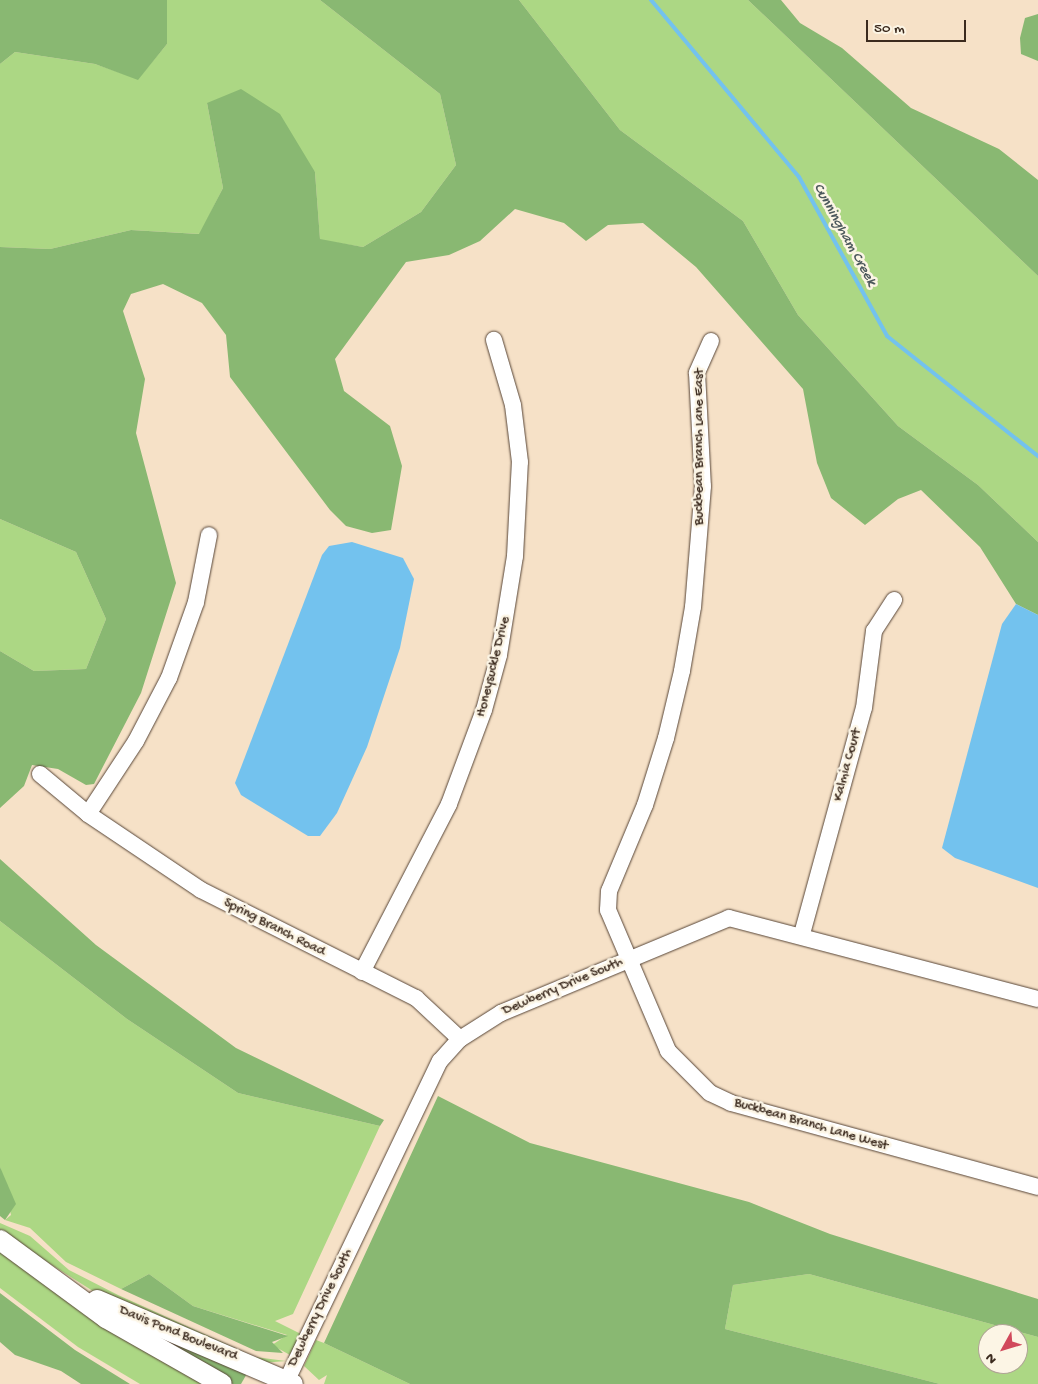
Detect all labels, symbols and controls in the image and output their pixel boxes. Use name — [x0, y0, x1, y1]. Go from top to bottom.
scale bar — [868, 10, 968, 42]
text: 50 m — [874, 20, 905, 38]
water label: Cunningham Creek — [808, 181, 880, 289]
street label: Buckbean Branch Lane East — [692, 369, 708, 525]
street label: Honeysuckle Drive — [473, 615, 515, 719]
street label: Kalmia Court — [830, 727, 866, 803]
street label: Spring Branch Road — [220, 895, 328, 961]
street label: Dewberry Drive South — [500, 954, 626, 1020]
street label: Buckbean Branch Lane West — [732, 1095, 890, 1155]
street label: Dewberry Drive South — [285, 1246, 357, 1370]
street label: Davis Pond Boulevard — [116, 1303, 240, 1365]
north arrow — [978, 1324, 1028, 1374]
text: N — [982, 1349, 1001, 1367]

